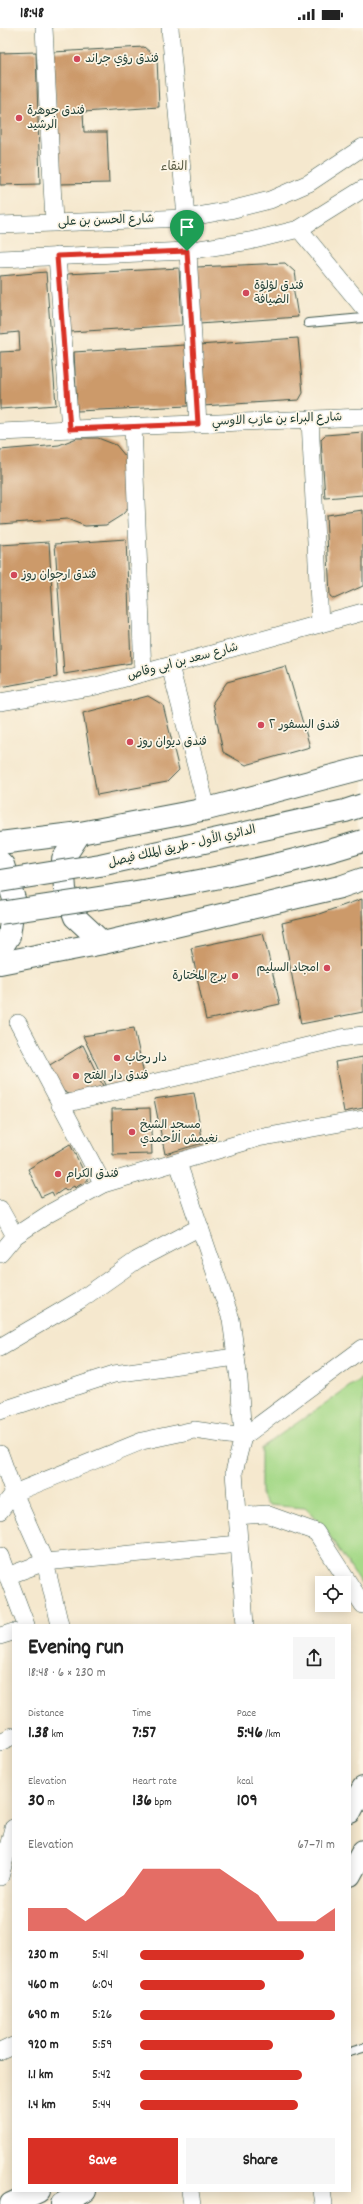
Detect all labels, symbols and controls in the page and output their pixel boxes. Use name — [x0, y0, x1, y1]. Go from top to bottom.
text: 18:48 — [20, 3, 44, 25]
place label: فندق رؤي جراند — [85, 51, 159, 68]
marker: فندق رؤي جراند — [72, 54, 82, 64]
place label: فندق جوهرة الرشيد — [27, 103, 85, 134]
marker: فندق جوهرة الرشيد — [14, 113, 24, 123]
district label: النقاء — [161, 158, 187, 177]
pin — [170, 210, 204, 251]
street label: شارع الحسن بن على — [58, 211, 154, 231]
icon: arrive — [176, 216, 198, 238]
place label: فندق لؤلؤة الضيافة — [254, 278, 304, 309]
marker: فندق لؤلؤة الضيافة — [241, 288, 251, 298]
street label: شارع البراء بن عازب الاوسي — [212, 409, 343, 432]
place label: فندق ارجوان روز — [21, 567, 97, 584]
marker: فندق ارجوان روز — [9, 570, 19, 580]
street label: شارع سعد بن ابى وقاص — [126, 639, 240, 685]
place label: فندق البسفور ٢ — [269, 717, 340, 734]
marker: فندق البسفور ٢ — [256, 720, 266, 730]
place label: فندق ديوان روز — [137, 734, 207, 751]
marker: فندق ديوان روز — [125, 737, 135, 747]
street label: الدائري الأول - طريق الملك فيصل — [106, 821, 258, 872]
place label: امجاد السلیم — [257, 960, 319, 977]
marker: امجاد السلیم — [322, 963, 332, 973]
place label: برج المختارة — [172, 968, 227, 985]
marker: برج المختارة — [230, 971, 240, 981]
place label: دار رحاب — [125, 1050, 167, 1067]
marker: دار رحاب — [112, 1053, 122, 1063]
place label: فندق دار الفتح — [84, 1068, 149, 1085]
marker: فندق دار الفتح — [71, 1071, 81, 1081]
place label: مسجد الشيخ نغيمش الأحمدي — [140, 1117, 218, 1148]
marker: مسجد الشيخ نغيمش الأحمدي — [127, 1127, 137, 1137]
place label: فندق الكرام — [66, 1166, 119, 1183]
marker: فندق الكرام — [53, 1169, 63, 1179]
map controls — [315, 1576, 351, 1612]
button: locate — [315, 1576, 351, 1612]
text: Evening run — [28, 1633, 124, 1664]
button: share — [293, 1637, 335, 1679]
text: 18:48 · 6 × 230 m — [28, 1664, 106, 1683]
text: Distance — [28, 1706, 64, 1722]
text: Time — [132, 1706, 151, 1722]
text: Pace — [237, 1706, 256, 1722]
text: 1.38 — [28, 1722, 49, 1746]
text: 7:57 — [132, 1722, 156, 1746]
text: 5:46 — [237, 1722, 263, 1746]
text: km — [49, 1727, 64, 1743]
text: /km — [263, 1727, 280, 1743]
text: Elevation — [28, 1774, 66, 1790]
text: Heart rate — [132, 1774, 177, 1790]
text: kcal — [237, 1774, 253, 1790]
text: 30 — [28, 1790, 45, 1814]
text: 136 — [132, 1790, 152, 1814]
text: 109 — [237, 1790, 257, 1814]
text: m — [45, 1795, 55, 1811]
text: bpm — [152, 1795, 172, 1811]
text: Elevation — [28, 1836, 73, 1855]
text: 67–71 m — [297, 1836, 335, 1855]
text: 230 m — [28, 1946, 58, 1965]
text: 5:41 — [92, 1946, 108, 1965]
text: 460 m — [28, 1976, 59, 1995]
text: 6:04 — [92, 1976, 113, 1995]
text: 690 m — [28, 2006, 59, 2025]
text: 5:26 — [92, 2006, 112, 2025]
text: 920 m — [28, 2036, 59, 2055]
text: 5:59 — [92, 2036, 112, 2055]
text: 1.1 km — [28, 2066, 53, 2085]
text: 5:42 — [92, 2066, 111, 2085]
text: 1.4 km — [28, 2096, 56, 2115]
text: 5:44 — [92, 2096, 111, 2115]
button: Save — [28, 2138, 178, 2184]
button: Share — [186, 2138, 335, 2184]

